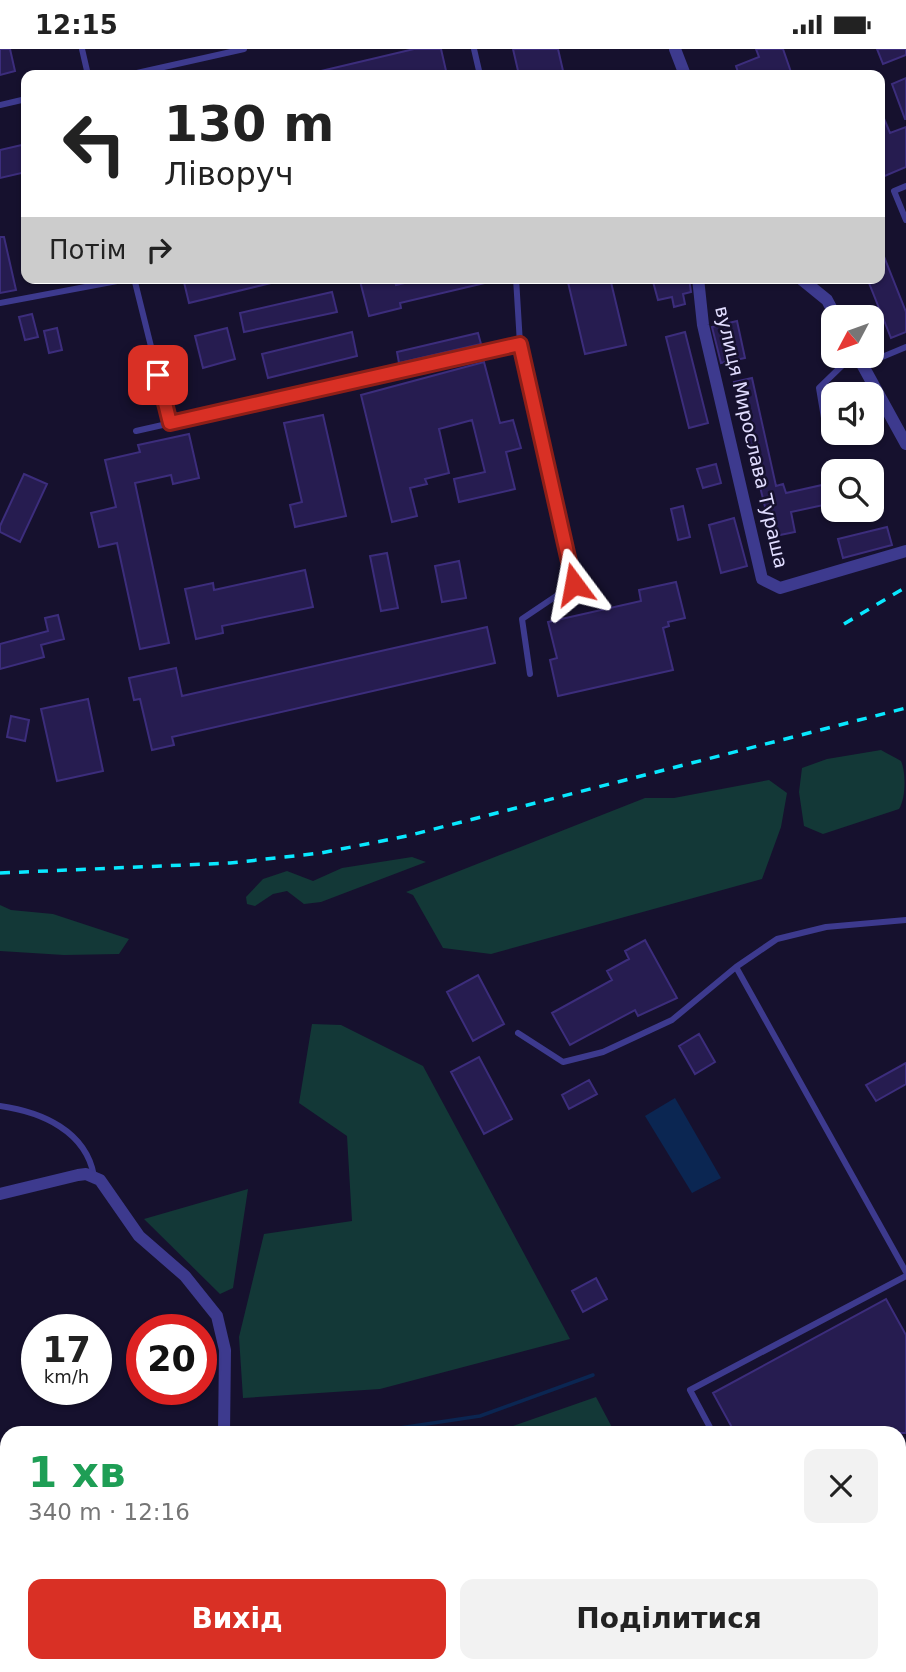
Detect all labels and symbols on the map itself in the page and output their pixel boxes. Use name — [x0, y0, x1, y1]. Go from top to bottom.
street label: вулиця Мирослава Тураша — [711, 304, 793, 570]
north arrow — [821, 305, 884, 367]
pin — [128, 345, 188, 405]
position arrow — [537, 547, 611, 621]
speed limit sign: 20 — [126, 1314, 217, 1405]

